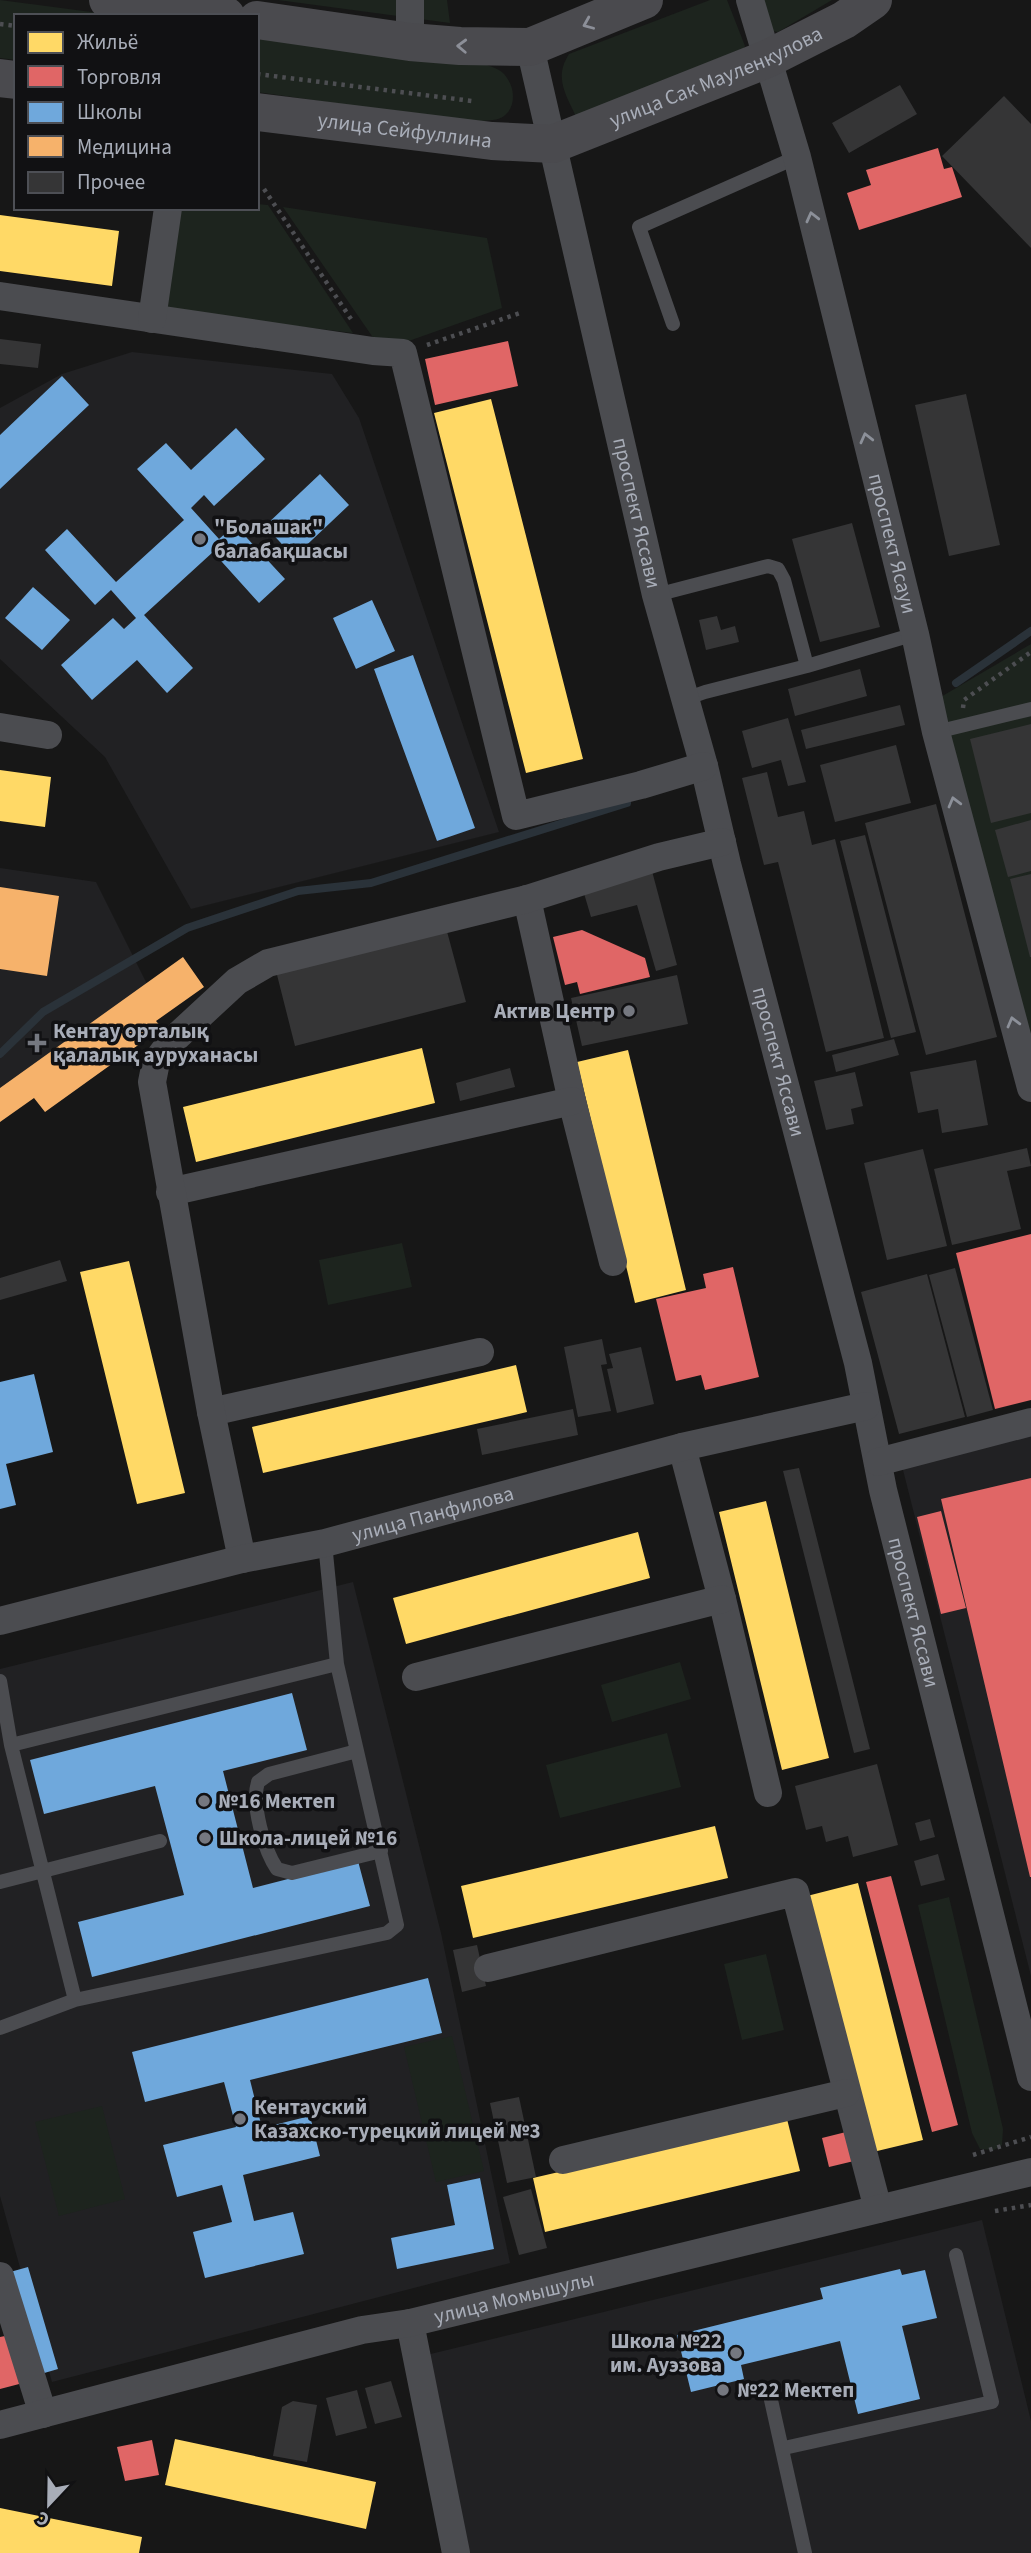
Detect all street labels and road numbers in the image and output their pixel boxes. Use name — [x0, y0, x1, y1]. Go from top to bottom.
street label: улица Сак Мауленкулова — [605, 18, 828, 135]
street label: улица Сейфуллина — [316, 105, 494, 156]
street label: проспект Яссави — [605, 434, 669, 591]
street label: проспект Ясауи — [861, 470, 924, 617]
street label: проспект Яссави — [745, 983, 813, 1140]
street label: улица Панфилова — [349, 1478, 517, 1550]
street label: проспект Яссави — [880, 1534, 947, 1691]
street label: улица Момышулы — [431, 2264, 597, 2332]

